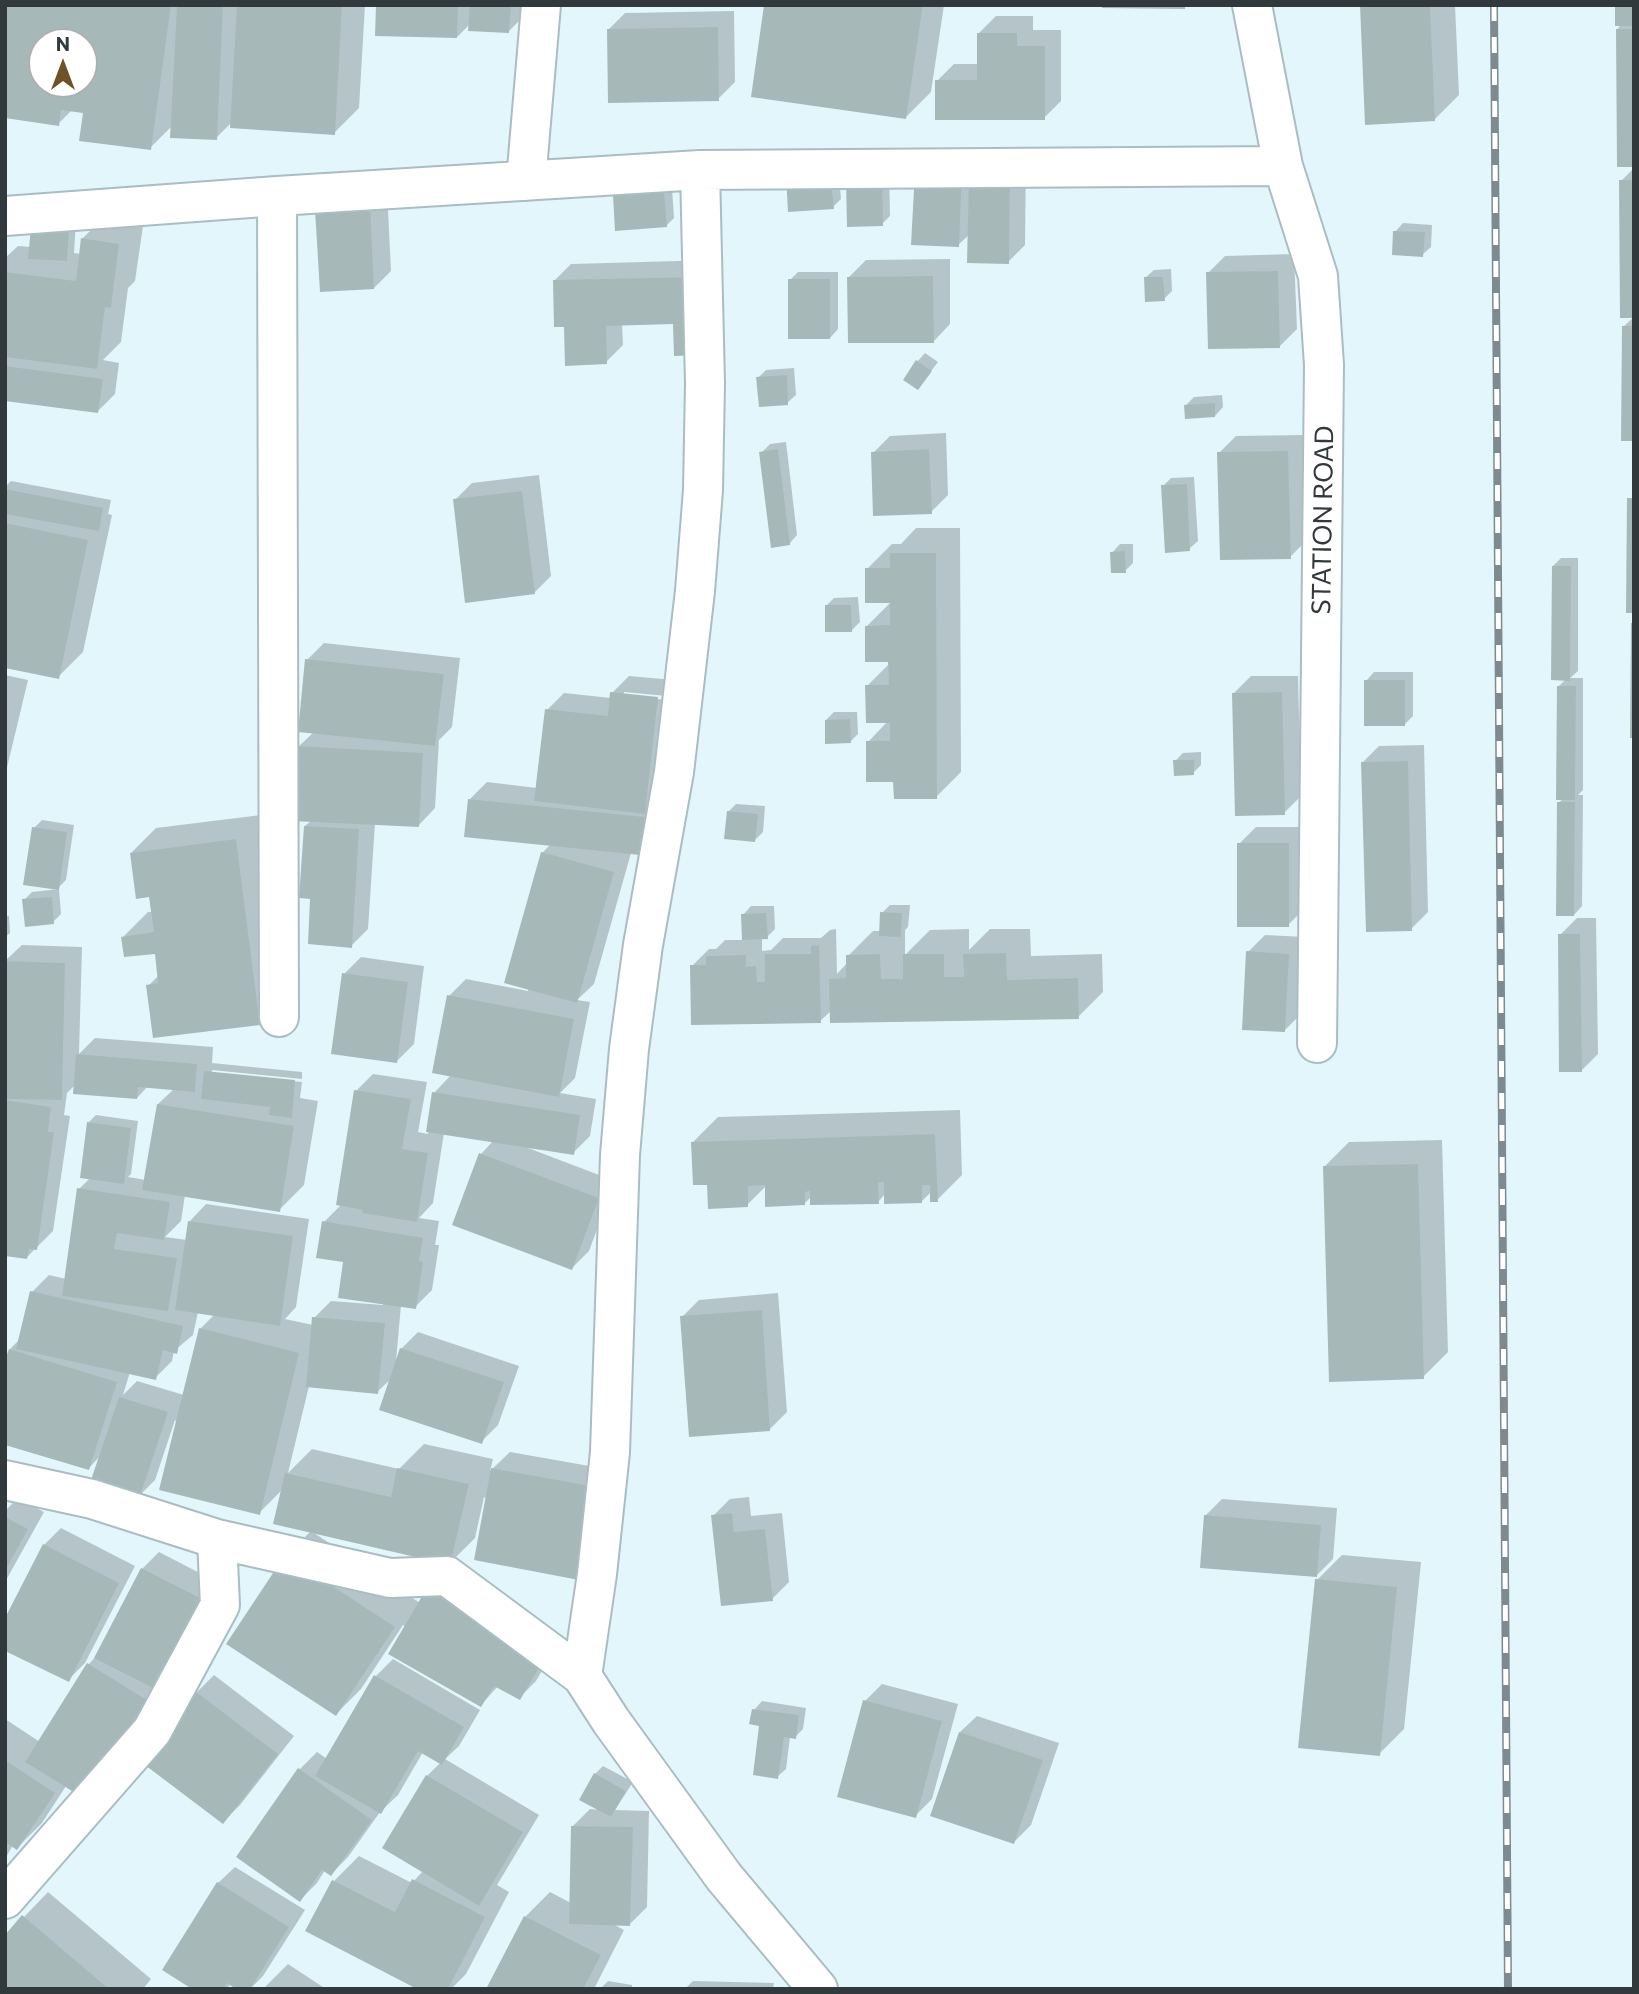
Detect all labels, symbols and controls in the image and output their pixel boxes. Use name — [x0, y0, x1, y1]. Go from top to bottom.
north arrow — [28, 28, 98, 98]
text: N — [56, 32, 70, 55]
street label: STATION ROAD — [1306, 425, 1340, 615]

